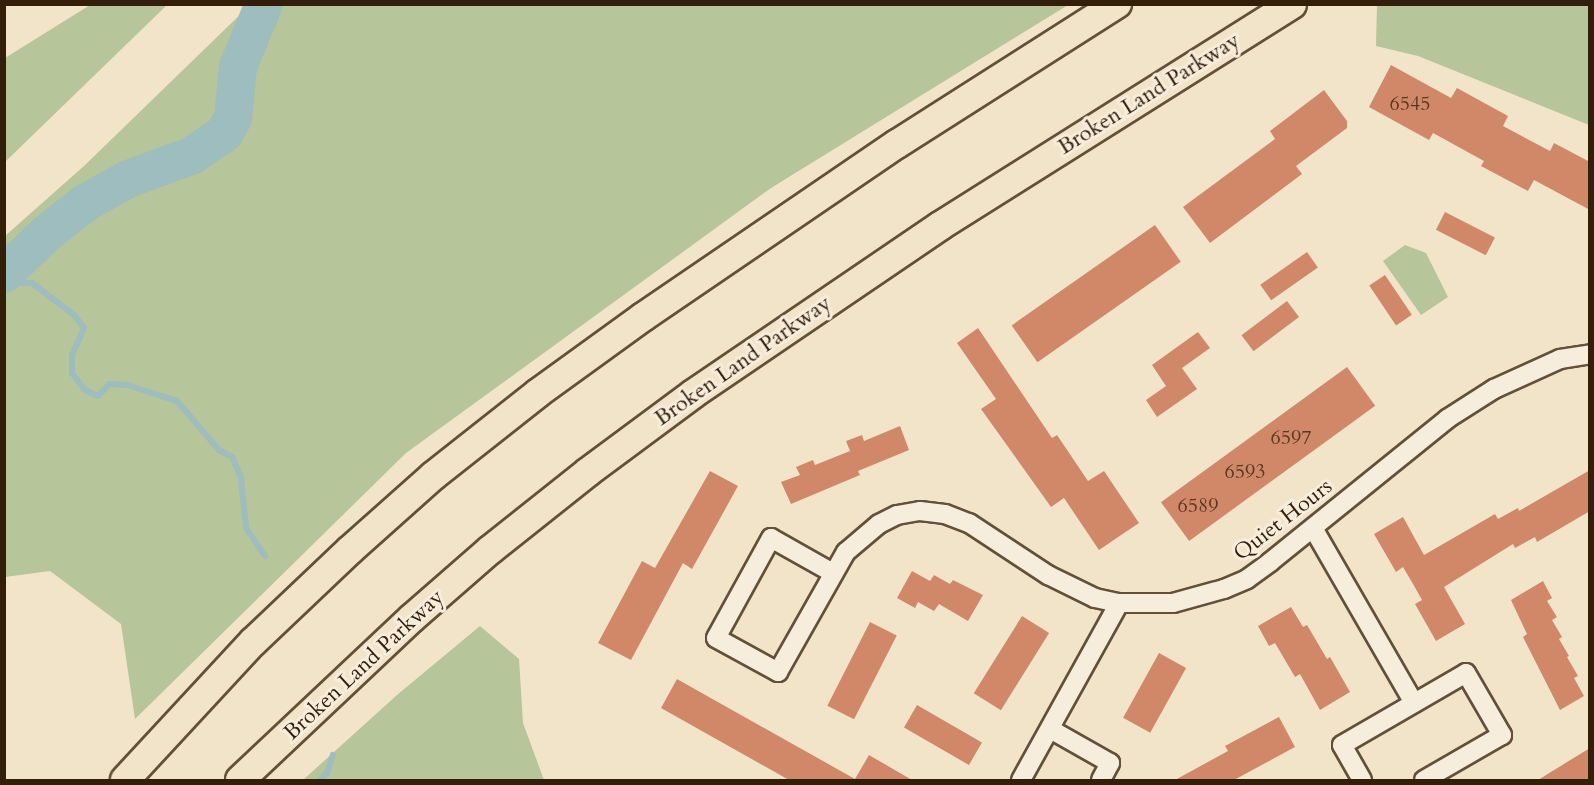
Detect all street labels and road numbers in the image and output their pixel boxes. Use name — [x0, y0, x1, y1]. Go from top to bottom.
street label: Broken Land Parkway — [1053, 27, 1245, 161]
street label: Broken Land Parkway — [650, 290, 836, 432]
street label: Quiet Hours — [1228, 473, 1338, 567]
street label: Broken Land Parkway — [279, 584, 449, 746]

